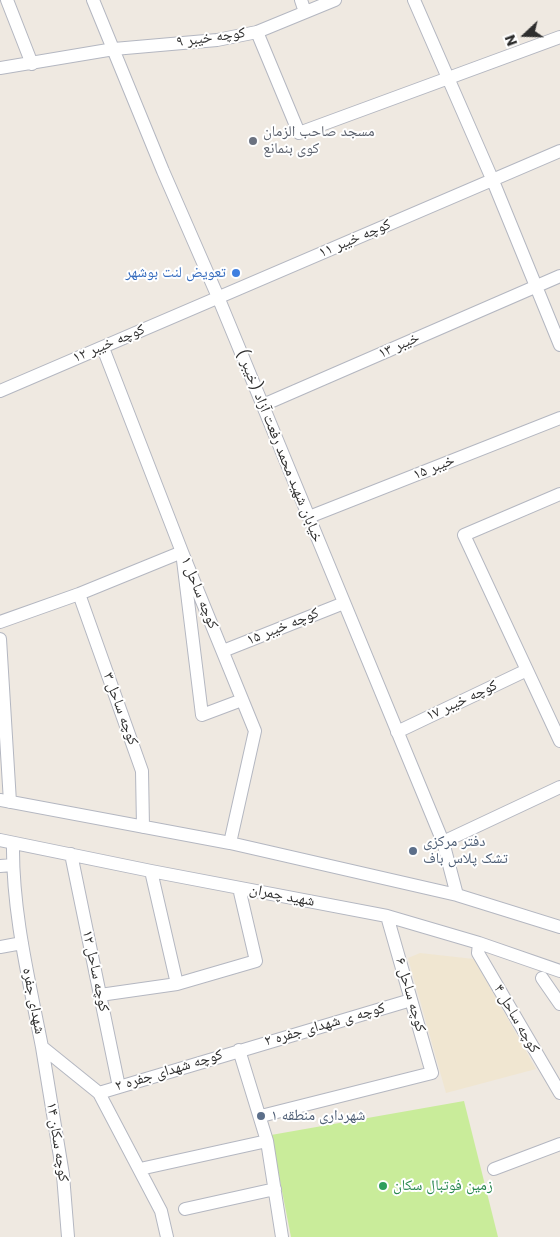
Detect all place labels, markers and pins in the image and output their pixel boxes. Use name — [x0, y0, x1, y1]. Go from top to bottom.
place label: مسجد صاحب الزمان کوی بنمانع — [263, 123, 375, 158]
marker: مسجد صاحب الزمان کوی بنمانع — [247, 135, 259, 147]
place label: تعویض لنت بوشهر — [125, 264, 226, 282]
marker: تعویض لنت بوشهر — [230, 267, 242, 279]
place label: دفتر مرکزی تشک پلاس باف — [423, 833, 508, 868]
marker: دفتر مرکزی تشک پلاس باف — [407, 845, 419, 857]
place label: شهرداری منطقه ١ — [271, 1107, 365, 1125]
marker: شهرداری منطقه ١ — [255, 1110, 267, 1122]
place label: زمین فوتبال سکان — [393, 1177, 493, 1195]
marker: زمین فوتبال سکان — [377, 1180, 389, 1192]

